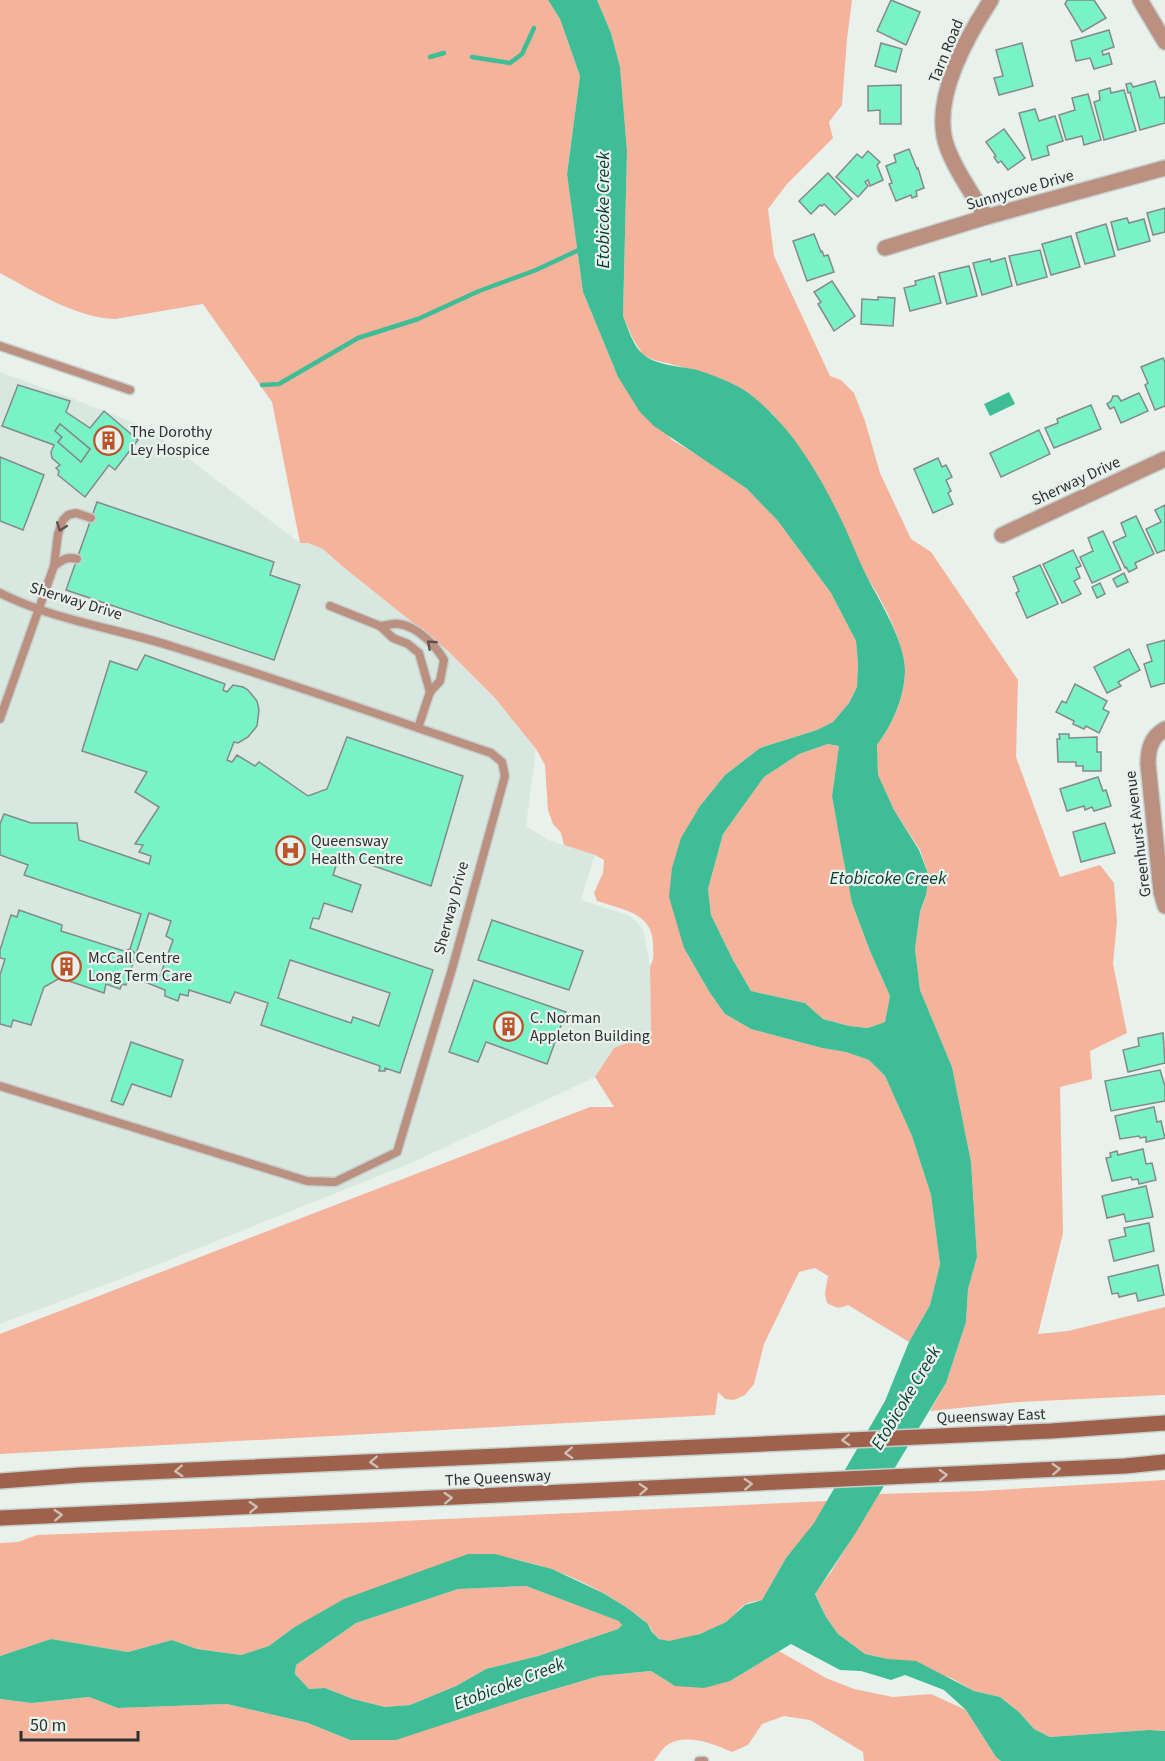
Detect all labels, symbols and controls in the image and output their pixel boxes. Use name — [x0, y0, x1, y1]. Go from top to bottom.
street label: Tarn Road — [923, 16, 969, 86]
water label: Etobicoke Creek — [591, 151, 616, 268]
street label: Sunnycove Drive — [964, 164, 1076, 216]
place label: The Dorothy Ley Hospice — [130, 421, 213, 461]
building icon: The Dorothy Ley Hospice — [93, 425, 125, 457]
street label: Sherway Drive — [1028, 451, 1124, 511]
one-way arrow — [56, 521, 68, 532]
street label: Sherway Drive — [27, 576, 125, 626]
one-way arrow — [427, 640, 437, 651]
street label: Greenhurst Avenue — [1119, 770, 1157, 898]
place label: Queensway Health Centre — [311, 830, 403, 870]
hospital icon: Queensway Health Centre — [274, 834, 306, 866]
street label: Sherway Drive — [428, 859, 474, 957]
water label: Etobicoke Creek — [830, 866, 947, 891]
place label: McCall Centre Long Term Care — [88, 947, 192, 987]
building icon: McCall Centre Long Term Care — [51, 951, 83, 983]
place label: C. Norman Appleton Building — [530, 1007, 650, 1047]
building icon: C. Norman Appleton Building — [493, 1011, 525, 1043]
water label: Etobicoke Creek — [865, 1341, 947, 1455]
street label: Queensway East — [936, 1403, 1046, 1429]
one-way arrow — [841, 1434, 850, 1447]
one-way arrow — [564, 1447, 573, 1460]
one-way arrow — [370, 1455, 379, 1468]
one-way arrow — [1052, 1463, 1061, 1476]
one-way arrow — [175, 1464, 184, 1477]
street label: The Queensway — [445, 1464, 552, 1492]
one-way arrow — [938, 1468, 947, 1481]
one-way arrow — [743, 1478, 752, 1491]
one-way arrow — [638, 1483, 647, 1496]
one-way arrow — [444, 1492, 453, 1504]
one-way arrow — [249, 1500, 258, 1513]
one-way arrow — [54, 1509, 63, 1522]
water label: Etobicoke Creek — [450, 1651, 568, 1717]
scale bar — [21, 1704, 138, 1742]
text: 50 m — [30, 1713, 66, 1738]

